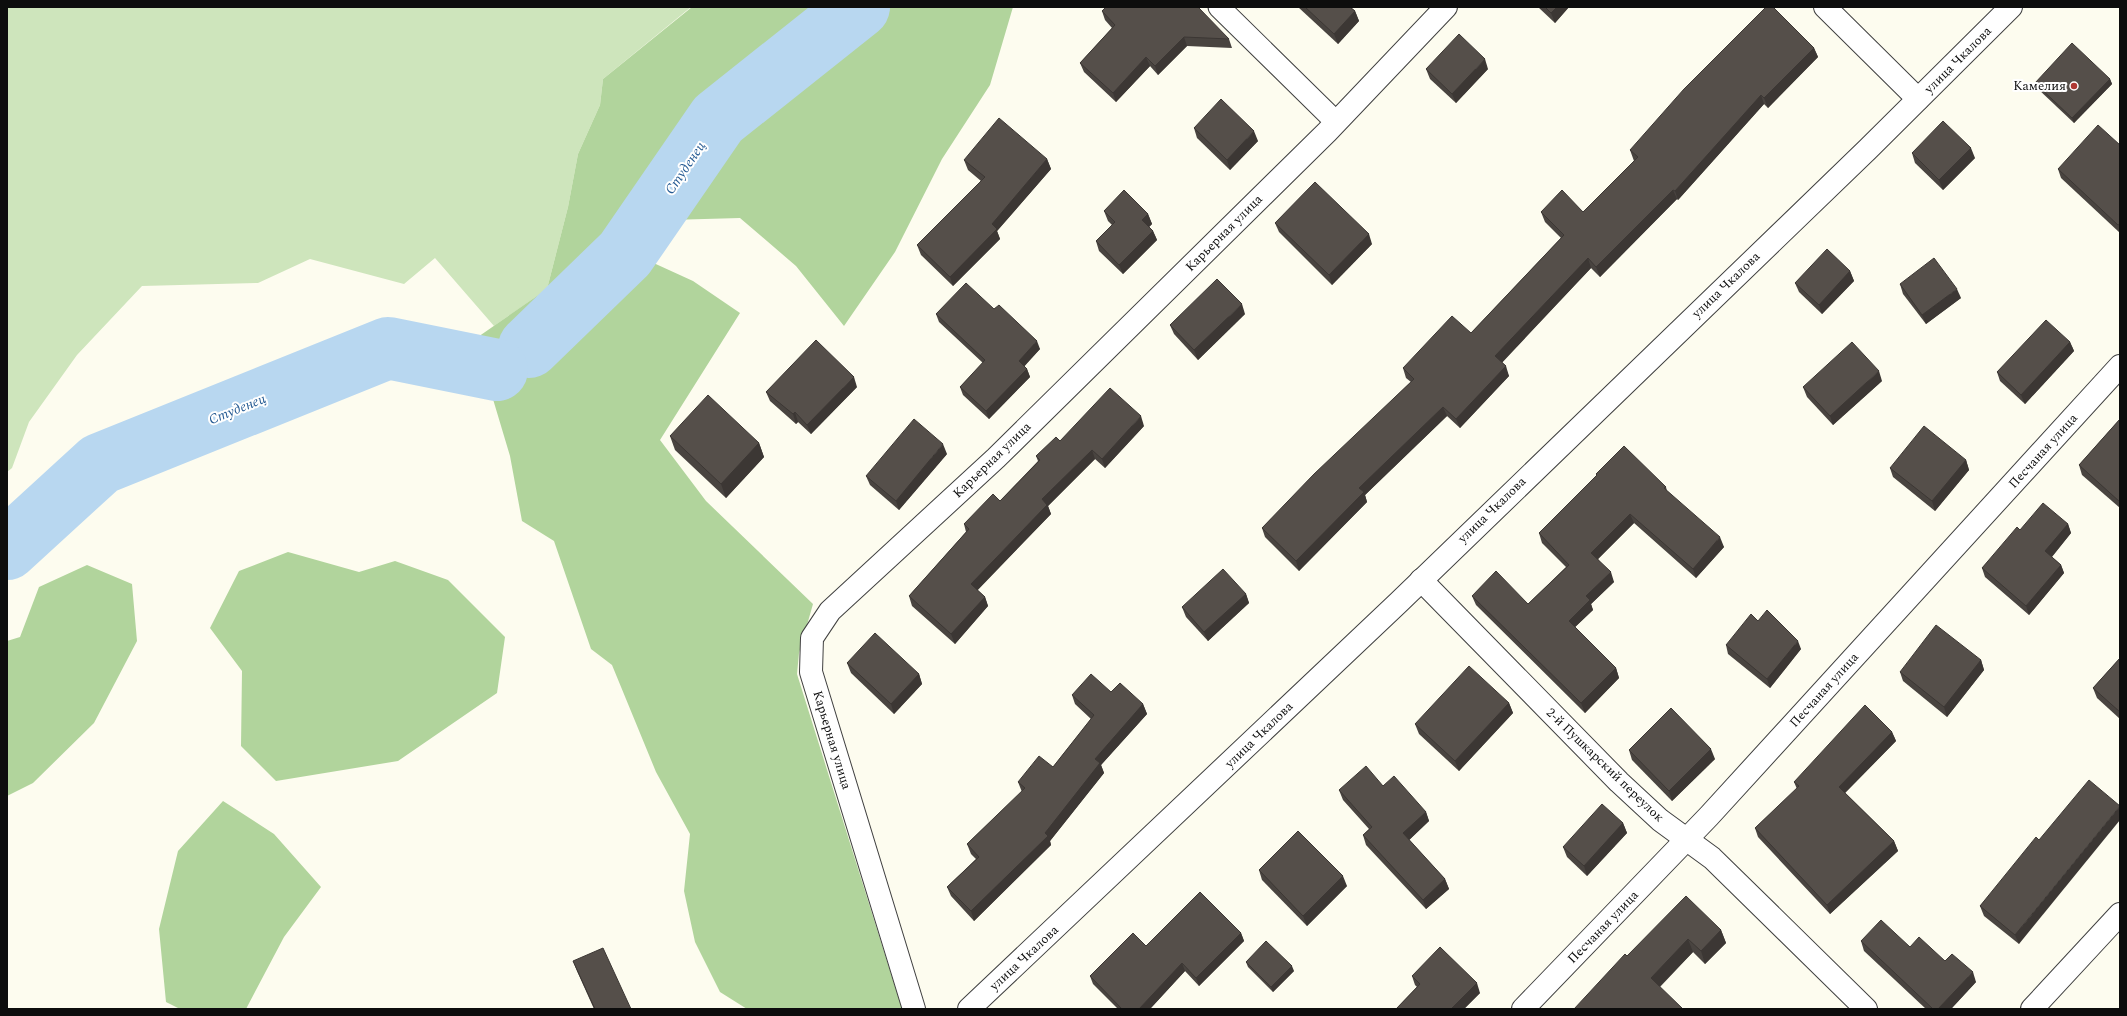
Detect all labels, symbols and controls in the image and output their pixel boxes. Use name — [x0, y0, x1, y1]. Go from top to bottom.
street label: улица Чкалова — [1919, 21, 1997, 99]
place label: Камелия — [2013, 76, 2066, 96]
marker: Камелия — [2069, 81, 2079, 91]
water label: Студенец — [660, 137, 711, 199]
street label: Карьерная улица — [1181, 189, 1268, 276]
street label: улица Чкалова — [1687, 247, 1765, 324]
water label: Студенец — [205, 388, 269, 430]
street label: Песчаная улица — [2004, 408, 2083, 493]
street label: Карьерная улица — [948, 417, 1036, 503]
street label: улица Чкалова — [1453, 472, 1531, 549]
street label: Песчаная улица — [1785, 647, 1864, 732]
street label: Карьерная улица — [807, 688, 857, 792]
street label: улица Чкалова — [1220, 697, 1298, 774]
street label: 2-й Пушкарский переулок — [1541, 703, 1669, 827]
street label: Песчаная улица — [1563, 885, 1644, 968]
street label: улица Чкалова — [984, 920, 1064, 996]

